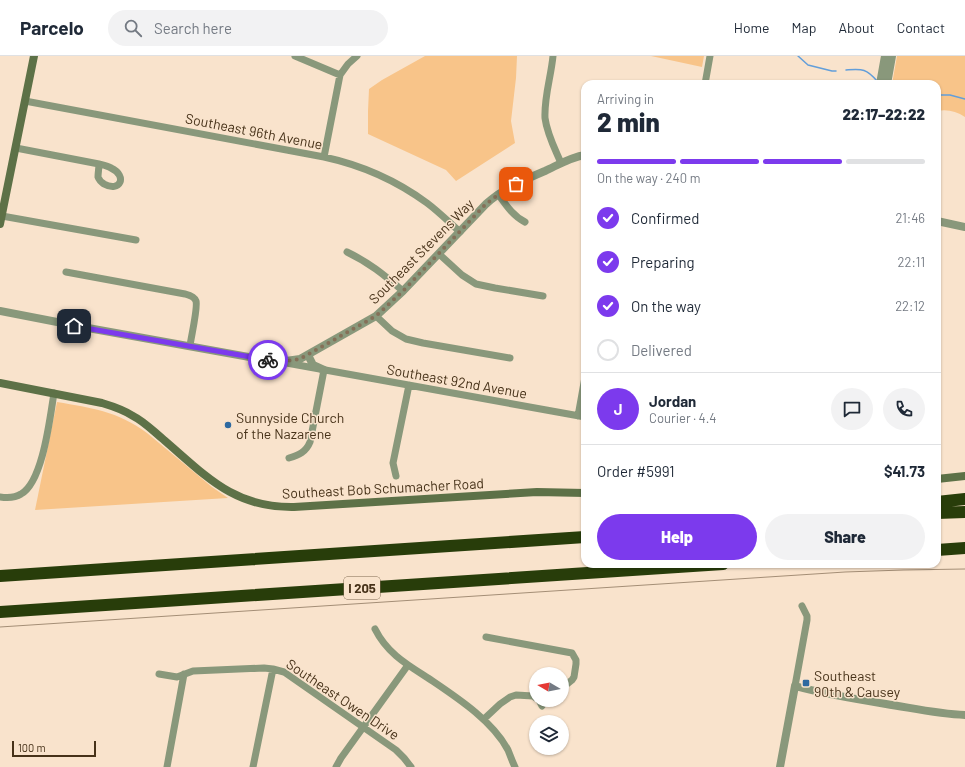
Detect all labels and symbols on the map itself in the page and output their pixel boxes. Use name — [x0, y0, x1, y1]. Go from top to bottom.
street label: Southeast 96th Avenue — [184, 109, 324, 153]
pin — [499, 167, 533, 201]
street label: Southeast Stevens Way — [365, 195, 477, 307]
pin — [57, 309, 91, 343]
courier — [248, 340, 288, 380]
street label: Southeast 92nd Avenue — [386, 360, 528, 402]
place label: Sunnyside Church of the Nazarene — [236, 409, 344, 442]
marker: Sunnyside Church of the Nazarene — [223, 420, 233, 430]
street label: Southeast Bob Schumacher Road — [282, 474, 484, 502]
road number: I 205 — [344, 577, 380, 599]
street label: Southeast Owen Drive — [283, 655, 403, 743]
north arrow — [529, 667, 569, 707]
place label: Southeast 90th & Causey — [814, 667, 901, 700]
marker: Southeast 90th & Causey — [801, 678, 811, 688]
scale bar — [12, 739, 96, 758]

